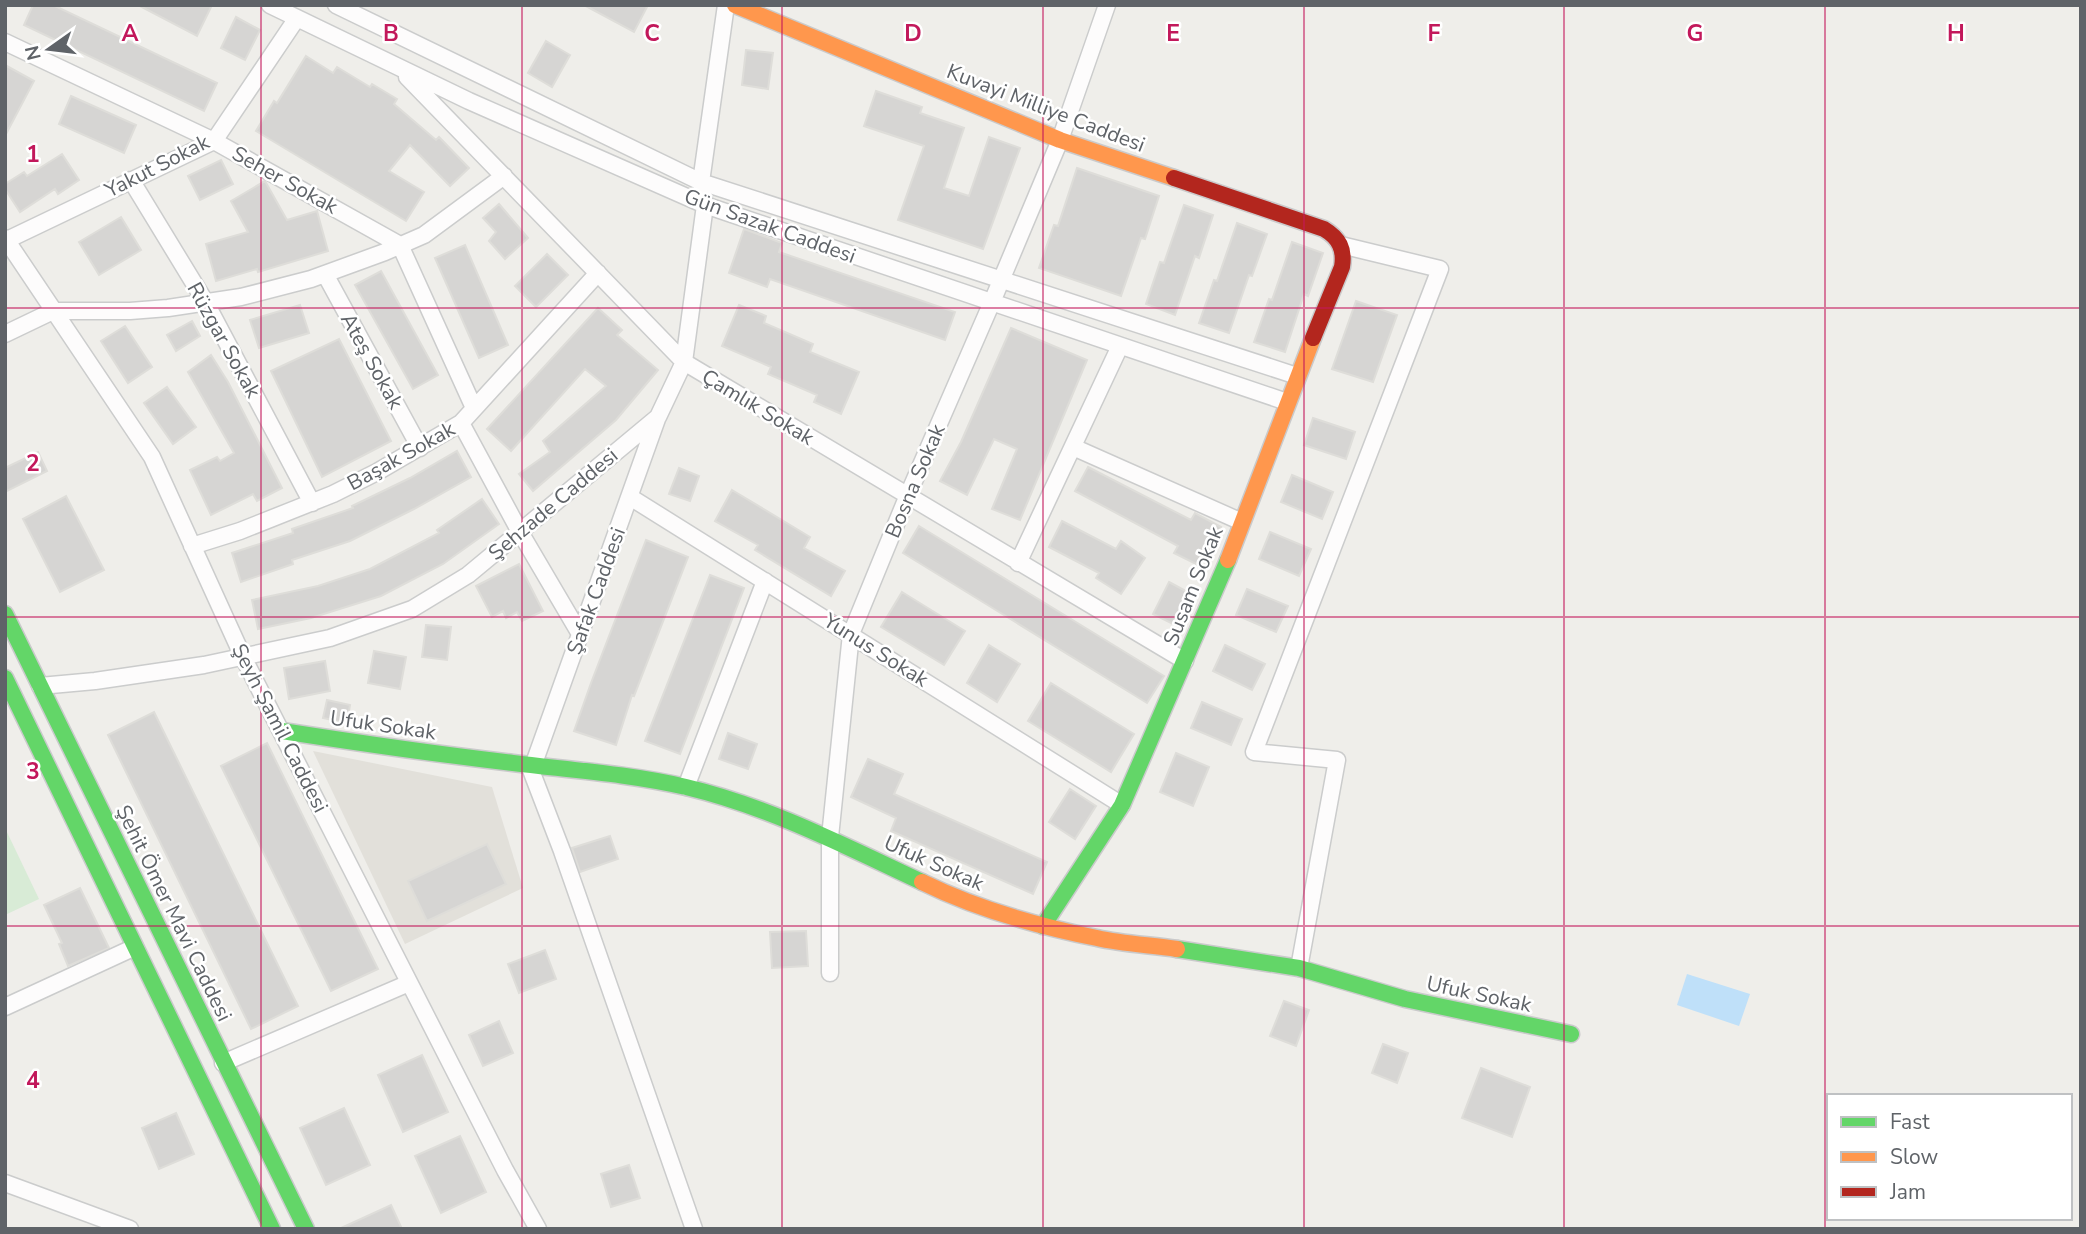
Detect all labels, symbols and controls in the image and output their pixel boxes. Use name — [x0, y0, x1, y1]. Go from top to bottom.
north arrow — [14, 14, 84, 84]
text: A — [121, 18, 139, 49]
text: B — [383, 18, 399, 49]
text: C — [644, 18, 660, 49]
text: D — [904, 18, 922, 49]
text: E — [1166, 18, 1180, 49]
text: F — [1428, 18, 1441, 49]
text: G — [1687, 18, 1703, 49]
text: H — [1947, 18, 1965, 49]
text: N — [19, 43, 48, 63]
street label: Kuvayi Milliye Caddesi — [943, 57, 1149, 159]
street label: Yakut Sokak — [99, 127, 214, 205]
text: 1 — [26, 139, 40, 170]
street label: Seher Sokak — [227, 139, 343, 221]
street label: Gün Sazak Caddesi — [680, 182, 860, 270]
street label: Rüzgar Sokak — [181, 277, 268, 403]
street label: Ateş Sokak — [334, 308, 410, 414]
street label: Çamlık Sokak — [697, 362, 820, 452]
street label: Başak Sokak — [342, 415, 460, 497]
street label: Bosna Sokak — [878, 419, 952, 542]
street label: Şehzade Caddesi — [482, 441, 624, 567]
text: 2 — [26, 448, 40, 479]
street label: Susam Sokak — [1156, 522, 1230, 650]
street label: Şafak Caddesi — [560, 523, 632, 659]
street label: Yunus Sokak — [817, 606, 934, 694]
street label: Şeyh Şamil Caddesi — [225, 639, 335, 817]
street label: Ufuk Sokak — [328, 704, 438, 746]
text: 3 — [26, 756, 40, 787]
street label: Şehit Ömer Mavi Caddesi — [109, 800, 239, 1026]
street label: Ufuk Sokak — [880, 829, 989, 898]
street label: Ufuk Sokak — [1424, 969, 1535, 1019]
text: 4 — [26, 1065, 40, 1096]
legend — [1827, 1094, 2072, 1220]
text: Fast — [1890, 1108, 1930, 1136]
text: Slow — [1890, 1143, 1939, 1171]
text: Jam — [1889, 1178, 1926, 1206]

